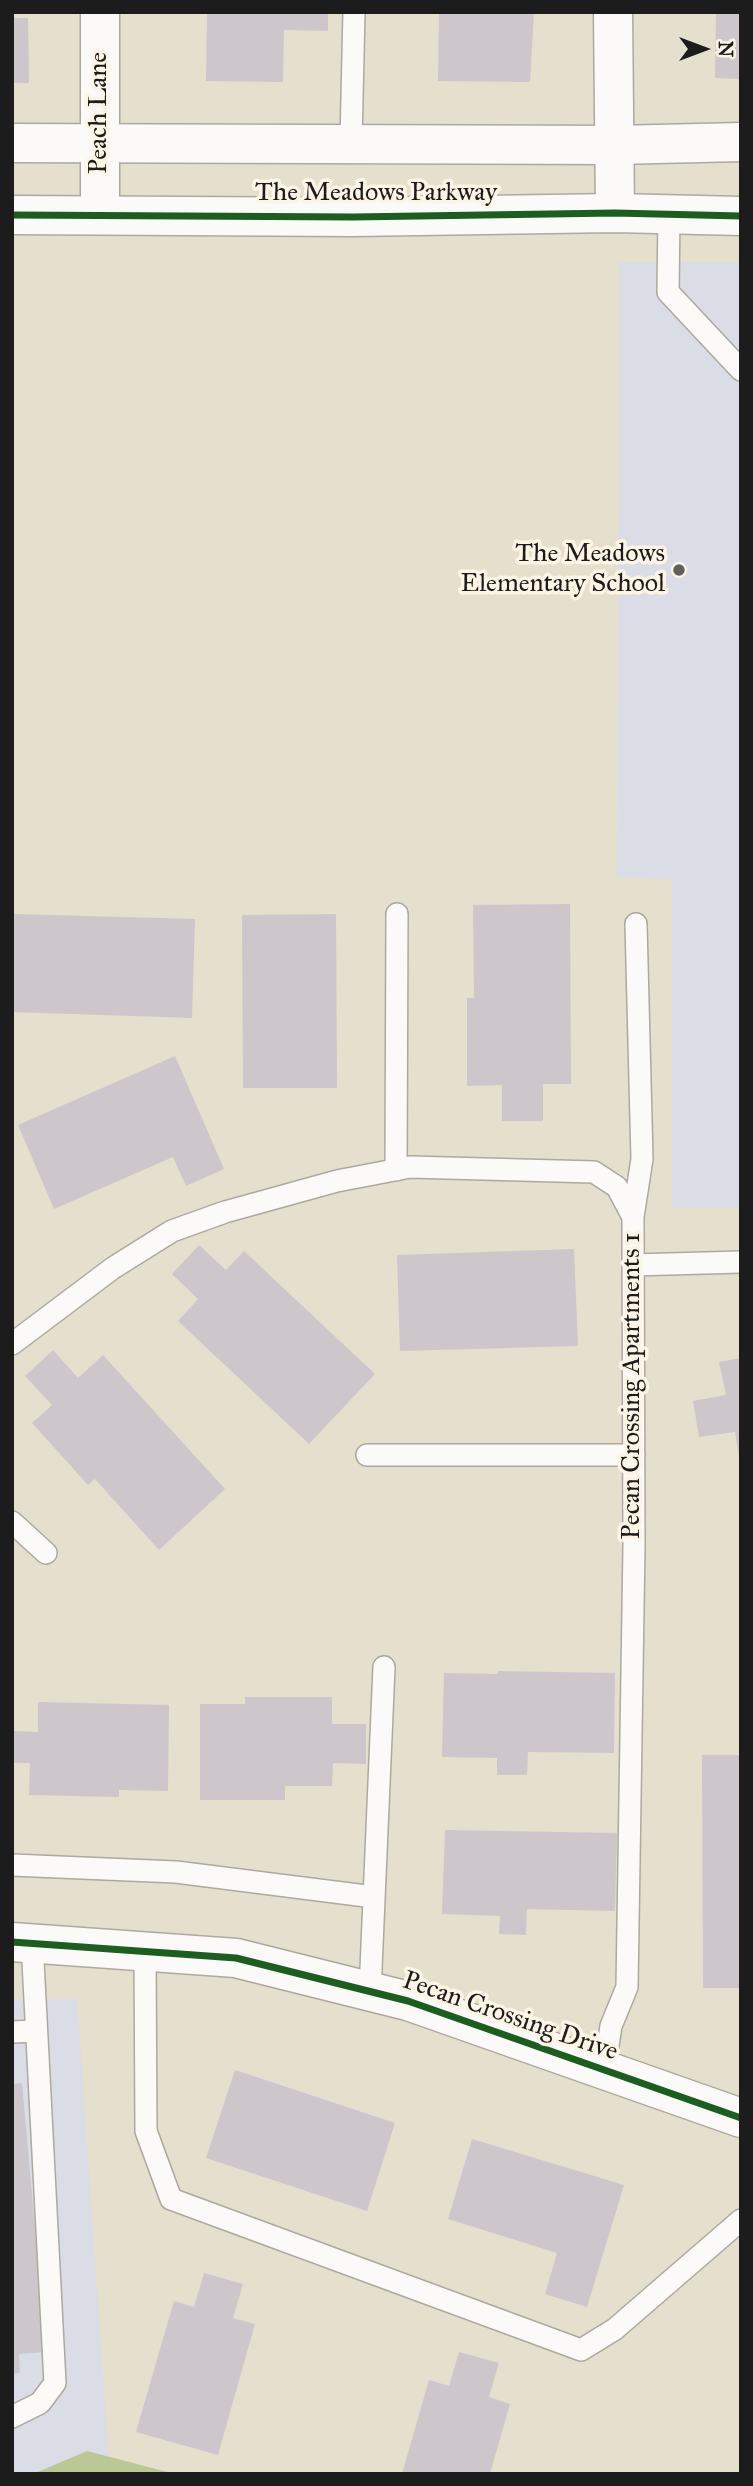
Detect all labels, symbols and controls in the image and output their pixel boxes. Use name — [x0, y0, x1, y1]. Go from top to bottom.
north arrow — [669, 14, 739, 84]
text: N — [714, 41, 737, 57]
street label: Peach Lane — [84, 52, 116, 174]
street label: The Meadows Parkway — [255, 178, 497, 210]
place label: The Meadows Elementary School — [461, 539, 665, 600]
marker: The Meadows Elementary School — [671, 562, 687, 578]
street label: Pecan Crossing Apartments 1 — [617, 1233, 649, 1539]
street label: Pecan Crossing Drive — [398, 1966, 622, 2068]

